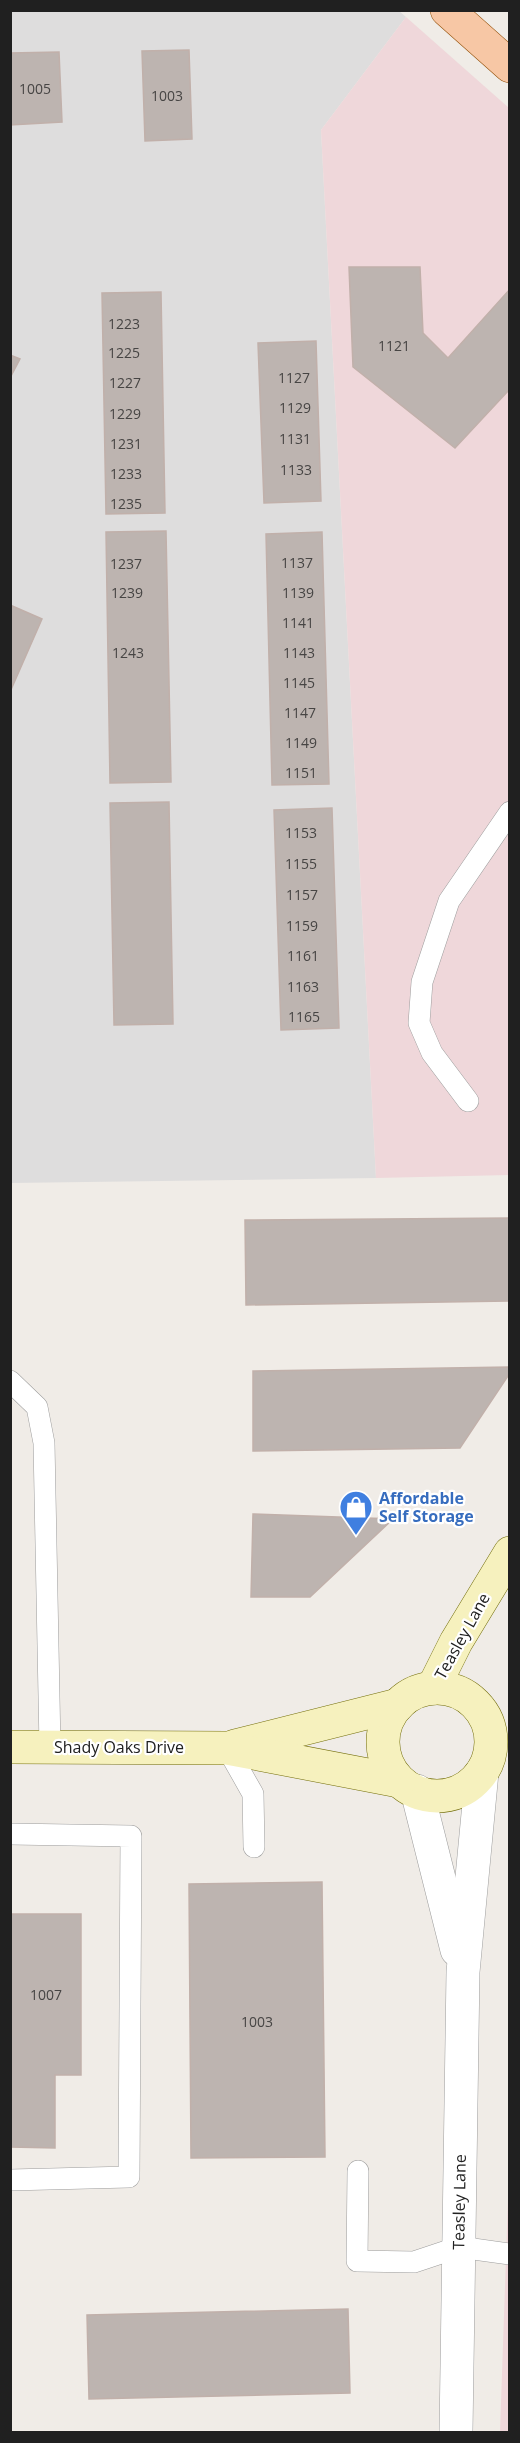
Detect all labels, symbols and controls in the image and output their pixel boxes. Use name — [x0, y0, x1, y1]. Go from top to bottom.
house number: 1005 — [19, 79, 51, 98]
house number: 1003 — [151, 86, 183, 105]
house number: 1223 — [108, 314, 140, 333]
house number: 1121 — [378, 336, 410, 355]
house number: 1225 — [108, 343, 140, 362]
house number: 1127 — [278, 368, 310, 387]
house number: 1227 — [109, 373, 141, 392]
house number: 1129 — [279, 398, 311, 417]
house number: 1229 — [109, 404, 141, 423]
house number: 1131 — [279, 429, 311, 448]
house number: 1231 — [110, 434, 142, 453]
house number: 1133 — [280, 460, 312, 479]
house number: 1233 — [110, 464, 142, 483]
house number: 1235 — [110, 494, 142, 513]
house number: 1137 — [281, 553, 313, 572]
house number: 1237 — [110, 554, 142, 573]
house number: 1239 — [111, 583, 143, 602]
house number: 1139 — [282, 583, 314, 602]
house number: 1141 — [282, 613, 314, 632]
house number: 1243 — [112, 643, 144, 662]
house number: 1143 — [283, 643, 315, 662]
house number: 1145 — [283, 673, 315, 692]
house number: 1147 — [284, 703, 316, 722]
house number: 1149 — [285, 733, 317, 752]
house number: 1151 — [285, 763, 317, 782]
house number: 1153 — [285, 823, 317, 842]
house number: 1155 — [285, 854, 317, 873]
house number: 1157 — [286, 885, 318, 904]
house number: 1159 — [286, 916, 318, 935]
house number: 1161 — [287, 946, 319, 965]
house number: 1163 — [287, 977, 319, 996]
house number: 1165 — [288, 1007, 320, 1026]
place label: Affordable Self Storage — [379, 1487, 474, 1527]
shop icon: Affordable Self Storage — [338, 1489, 374, 1536]
street label: Teasley Lane — [429, 1589, 495, 1683]
street label: Shady Oaks Drive — [54, 1736, 184, 1758]
house number: 1007 — [30, 1985, 62, 2004]
house number: 1003 — [241, 2012, 273, 2031]
street label: Teasley Lane — [447, 2154, 471, 2250]

